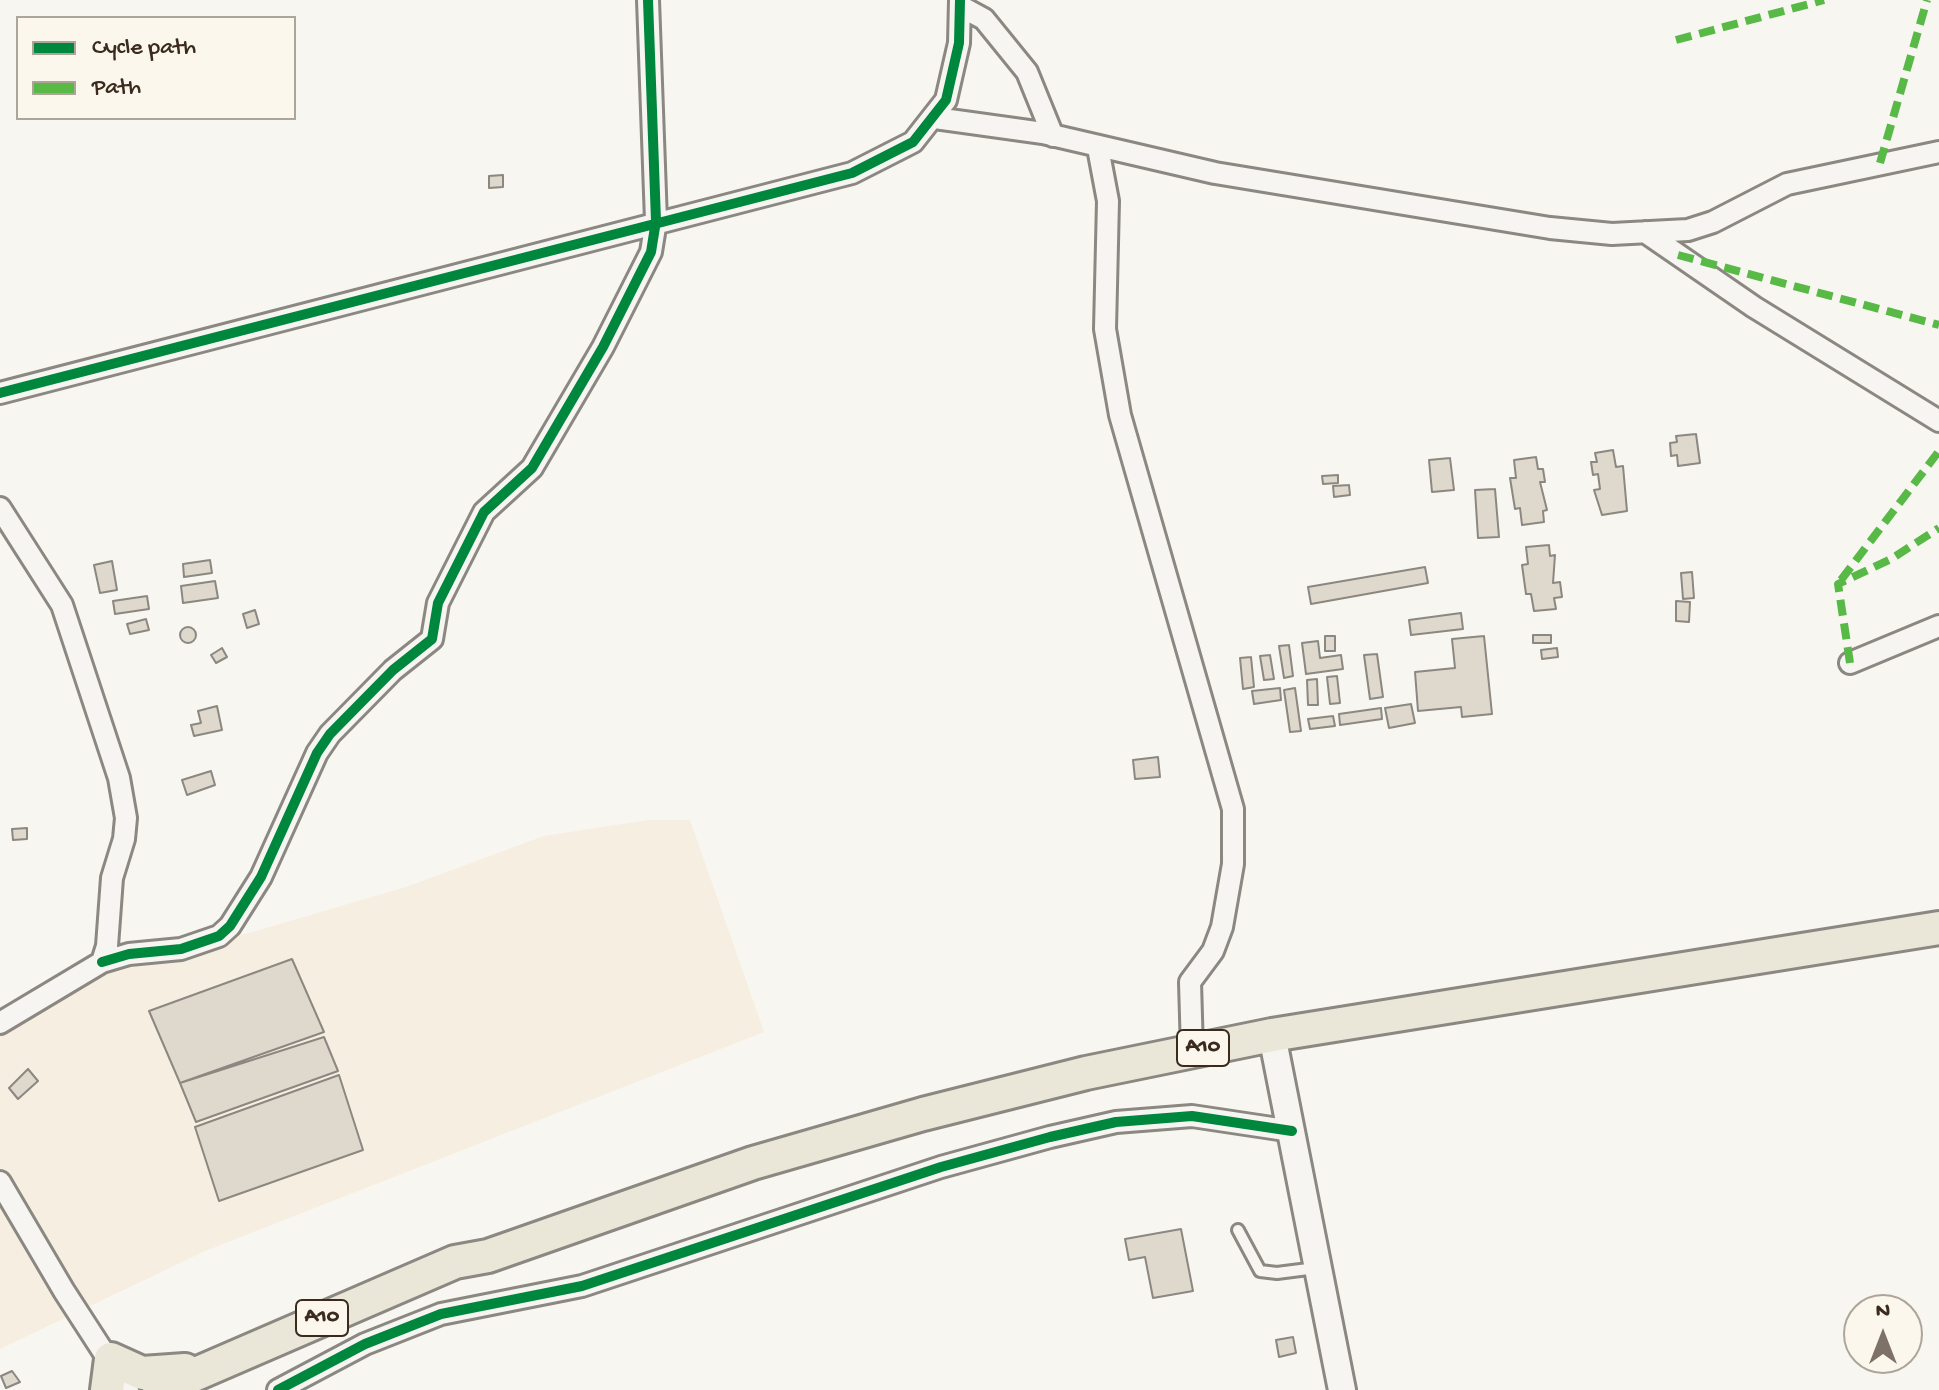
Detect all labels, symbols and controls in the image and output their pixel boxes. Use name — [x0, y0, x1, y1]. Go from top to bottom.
legend — [16, 16, 296, 120]
text: Cycle path — [92, 34, 196, 63]
text: Path — [92, 74, 141, 103]
road number: A10 — [1177, 1030, 1229, 1066]
north arrow — [1843, 1294, 1923, 1374]
text: N — [1876, 1299, 1890, 1325]
road number: A10 — [296, 1300, 348, 1336]

